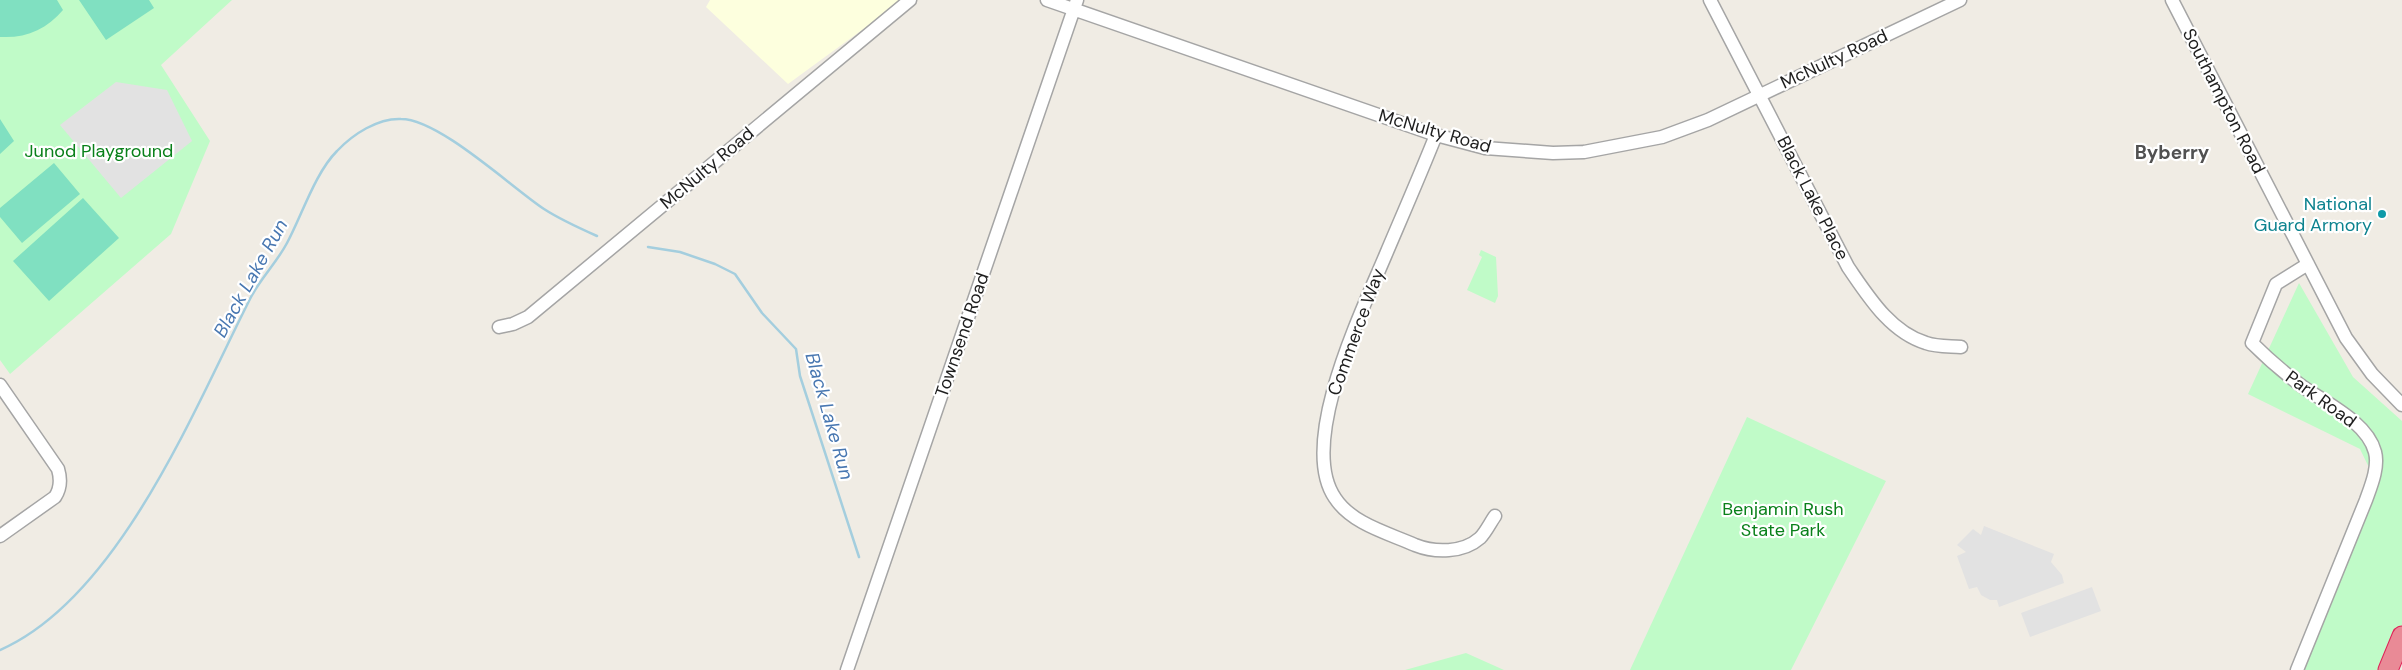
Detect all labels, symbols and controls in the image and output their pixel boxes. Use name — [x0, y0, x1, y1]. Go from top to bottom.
street label: McNulty Road — [1776, 24, 1892, 94]
street label: Southampton Road — [2177, 24, 2271, 178]
street label: McNulty Road — [1376, 103, 1494, 159]
street label: McNulty Road — [655, 122, 759, 214]
street label: Black Lake Place — [1771, 132, 1855, 264]
park label: Junod Playground — [25, 139, 173, 163]
district label: Byberry — [2135, 140, 2210, 165]
place label: National Guard Armory — [2254, 192, 2372, 237]
marker: National Guard Armory — [2376, 208, 2388, 220]
water label: Black Lake Run — [208, 215, 293, 342]
street label: Commerce Way — [1322, 265, 1390, 399]
street label: Townsend Road — [929, 269, 995, 401]
water label: Black Lake Run — [799, 350, 860, 483]
street label: Park Road — [2281, 365, 2361, 433]
park label: Benjamin Rush State Park — [1722, 497, 1844, 542]

